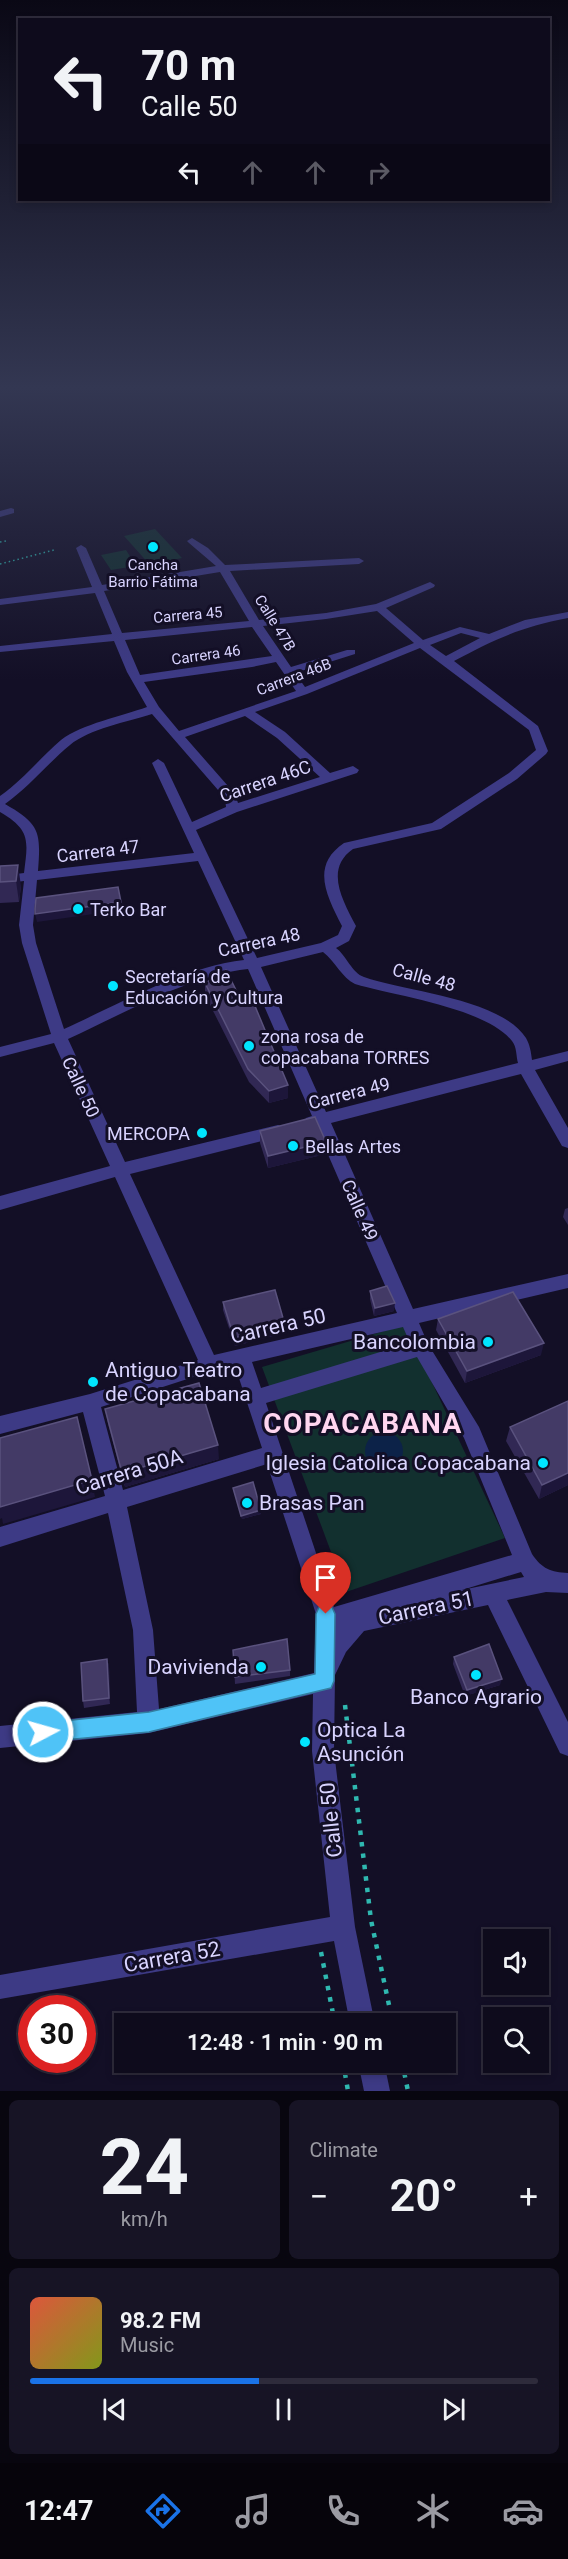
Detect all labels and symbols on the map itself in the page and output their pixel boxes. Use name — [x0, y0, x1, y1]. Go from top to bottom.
marker: Cancha Barrio Fátima — [146, 540, 160, 554]
place label: Cancha Barrio Fátima — [108, 556, 198, 591]
street label: Calle 47B — [251, 591, 299, 655]
street label: Carrera 45 — [153, 603, 223, 627]
street label: Carrera 46 — [170, 641, 242, 669]
street label: Carrera 46B — [254, 654, 334, 700]
street label: Carrera 46C — [217, 756, 313, 806]
street label: Carrera 47 — [55, 836, 141, 866]
place label: Terko Bar — [90, 899, 166, 920]
marker: Terko Bar — [71, 902, 85, 916]
street label: Carrera 48 — [216, 923, 302, 961]
street label: Calle 48 — [390, 959, 458, 995]
place label: Secretaría de Educación y Cultura — [125, 966, 283, 1008]
marker: Secretaría de Educación y Cultura — [106, 979, 120, 993]
place label: zona rosa de copacabana TORRES — [261, 1026, 430, 1068]
marker: zona rosa de copacabana TORRES — [242, 1039, 256, 1053]
street label: Calle 50 — [58, 1053, 104, 1121]
street label: Carrera 49 — [306, 1073, 392, 1113]
place label: MERCOPA — [107, 1123, 190, 1144]
marker: MERCOPA — [195, 1126, 209, 1140]
place label: Bellas Artes — [305, 1136, 401, 1157]
marker: Bellas Artes — [286, 1139, 300, 1153]
street label: Calle 49 — [337, 1176, 383, 1244]
street label: Carrera 50 — [228, 1303, 328, 1349]
place label: Bancolombia — [353, 1330, 476, 1354]
marker: Bancolombia — [481, 1335, 495, 1349]
place label: Antiguo Teatro de Copacabana — [105, 1358, 251, 1406]
marker: Antiguo Teatro de Copacabana — [86, 1375, 100, 1389]
district label: COPACABANA — [263, 1407, 463, 1440]
street label: Carrera 50A — [72, 1444, 186, 1500]
place label: Iglesia Catolica Copacabana — [266, 1451, 531, 1475]
marker: Iglesia Catolica Copacabana — [536, 1456, 550, 1470]
place label: Brasas Pan — [259, 1491, 365, 1515]
marker: Brasas Pan — [240, 1496, 254, 1510]
pin — [300, 1552, 351, 1614]
street label: Carrera 51 — [376, 1586, 476, 1630]
place label: Davivienda — [147, 1655, 249, 1679]
marker: Davivienda — [254, 1660, 268, 1674]
marker: Banco Agrario — [469, 1668, 483, 1682]
place label: Banco Agrario — [410, 1685, 542, 1709]
position arrow — [11, 1700, 75, 1764]
place label: Optica La Asunción — [317, 1718, 406, 1766]
marker: Optica La Asunción — [298, 1735, 312, 1749]
street label: Calle 50 — [315, 1781, 347, 1859]
street label: Carrera 52 — [122, 1937, 222, 1977]
speed limit sign: 30 — [18, 1995, 96, 2073]

